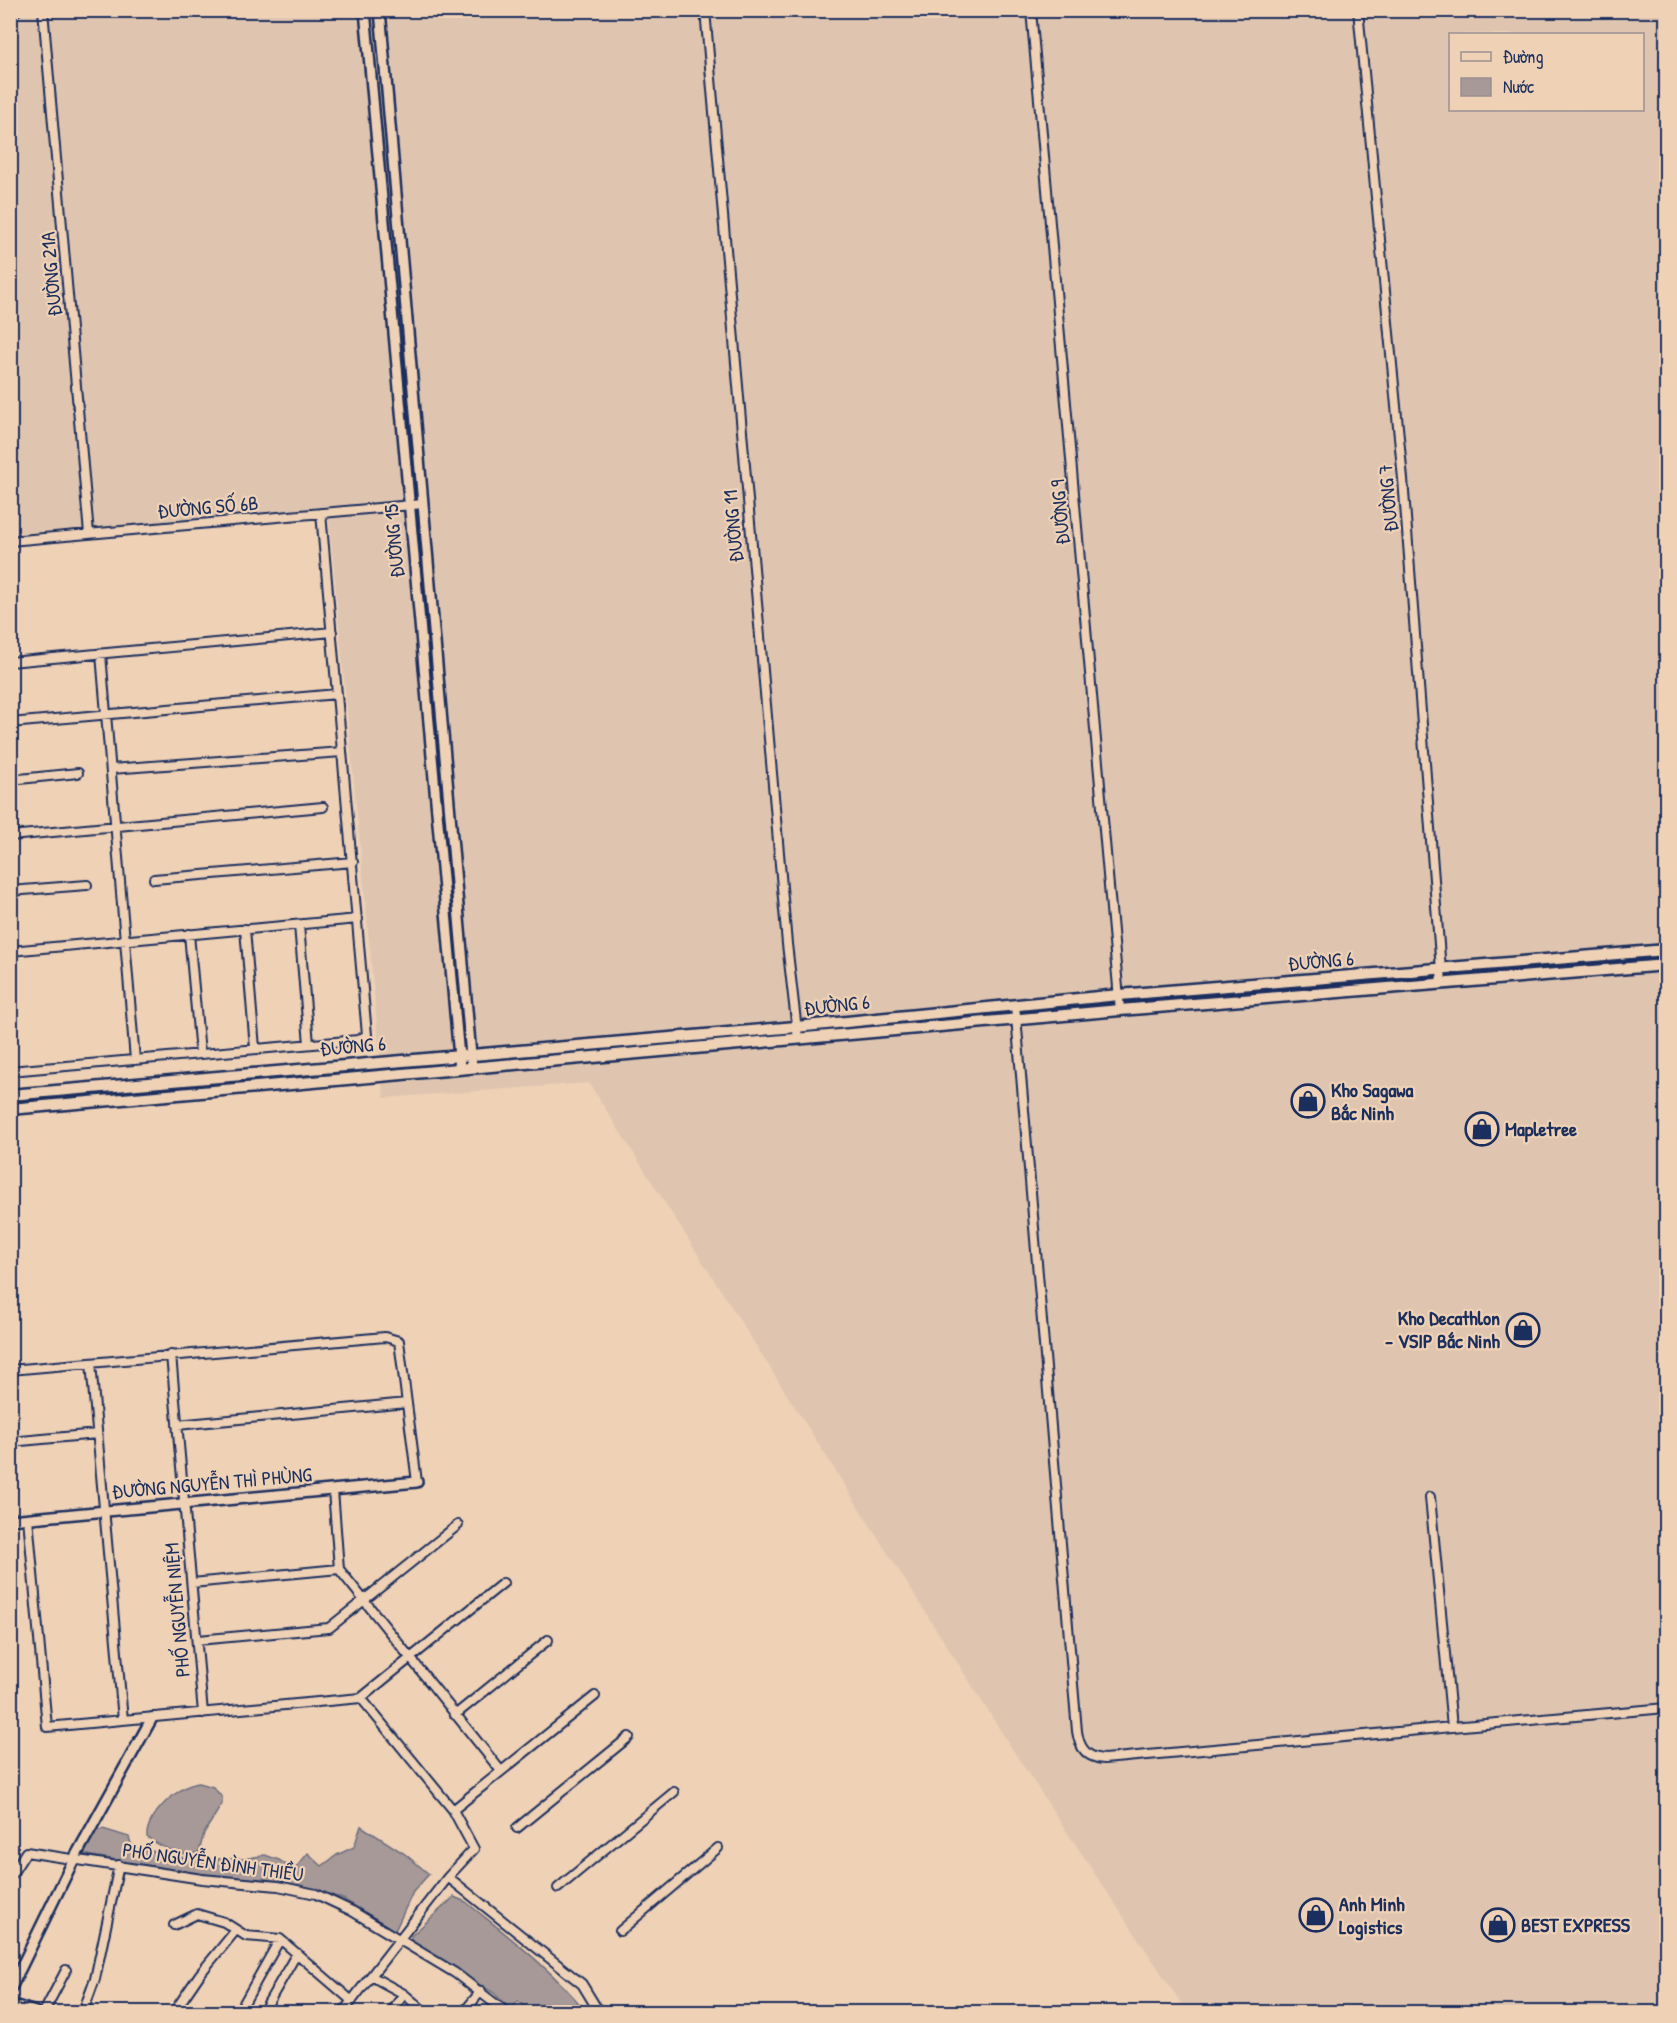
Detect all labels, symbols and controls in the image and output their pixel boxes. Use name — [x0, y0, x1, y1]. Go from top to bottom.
legend — [1449, 33, 1644, 111]
text: Đường — [1503, 44, 1544, 69]
text: Nước — [1503, 74, 1534, 99]
street label: ĐƯỜNG 21A — [33, 231, 68, 317]
street label: ĐƯỜNG 7 — [1371, 463, 1404, 533]
street label: ĐƯỜNG 9 — [1043, 478, 1076, 546]
street label: ĐƯỜNG SỐ 6B — [156, 489, 259, 524]
street label: ĐƯỜNG 11 — [716, 489, 749, 563]
street label: ĐƯỜNG 15 — [377, 503, 410, 579]
street label: ĐƯỜNG 6 — [1287, 944, 1355, 977]
street label: ĐƯỜNG 6 — [803, 988, 871, 1021]
street label: ĐƯỜNG 6 — [319, 1029, 387, 1062]
place label: Kho Sagawa Bắc Ninh — [1331, 1076, 1414, 1126]
shop icon: Kho Sagawa Bắc Ninh — [1290, 1083, 1326, 1119]
shop icon: Mapletree — [1464, 1111, 1500, 1147]
place label: Mapletree — [1505, 1115, 1577, 1143]
place label: Kho Decathlon - VSIP Bắc Ninh — [1385, 1304, 1501, 1354]
shop icon: Kho Decathlon - VSIP Bắc Ninh — [1505, 1312, 1541, 1348]
street label: ĐƯỜNG NGUYỄN THÌ PHÙNG — [111, 1460, 313, 1505]
street label: PHỐ NGUYỄN NIỆM — [157, 1542, 196, 1678]
street label: PHỐ NGUYỄN ĐÌNH THIỀU — [121, 1835, 305, 1888]
place label: Anh Minh Logistics — [1339, 1890, 1405, 1941]
shop icon: Anh Minh Logistics — [1298, 1897, 1334, 1933]
shop icon: BEST EXPRESS — [1480, 1907, 1516, 1943]
place label: BEST EXPRESS — [1521, 1911, 1631, 1938]

